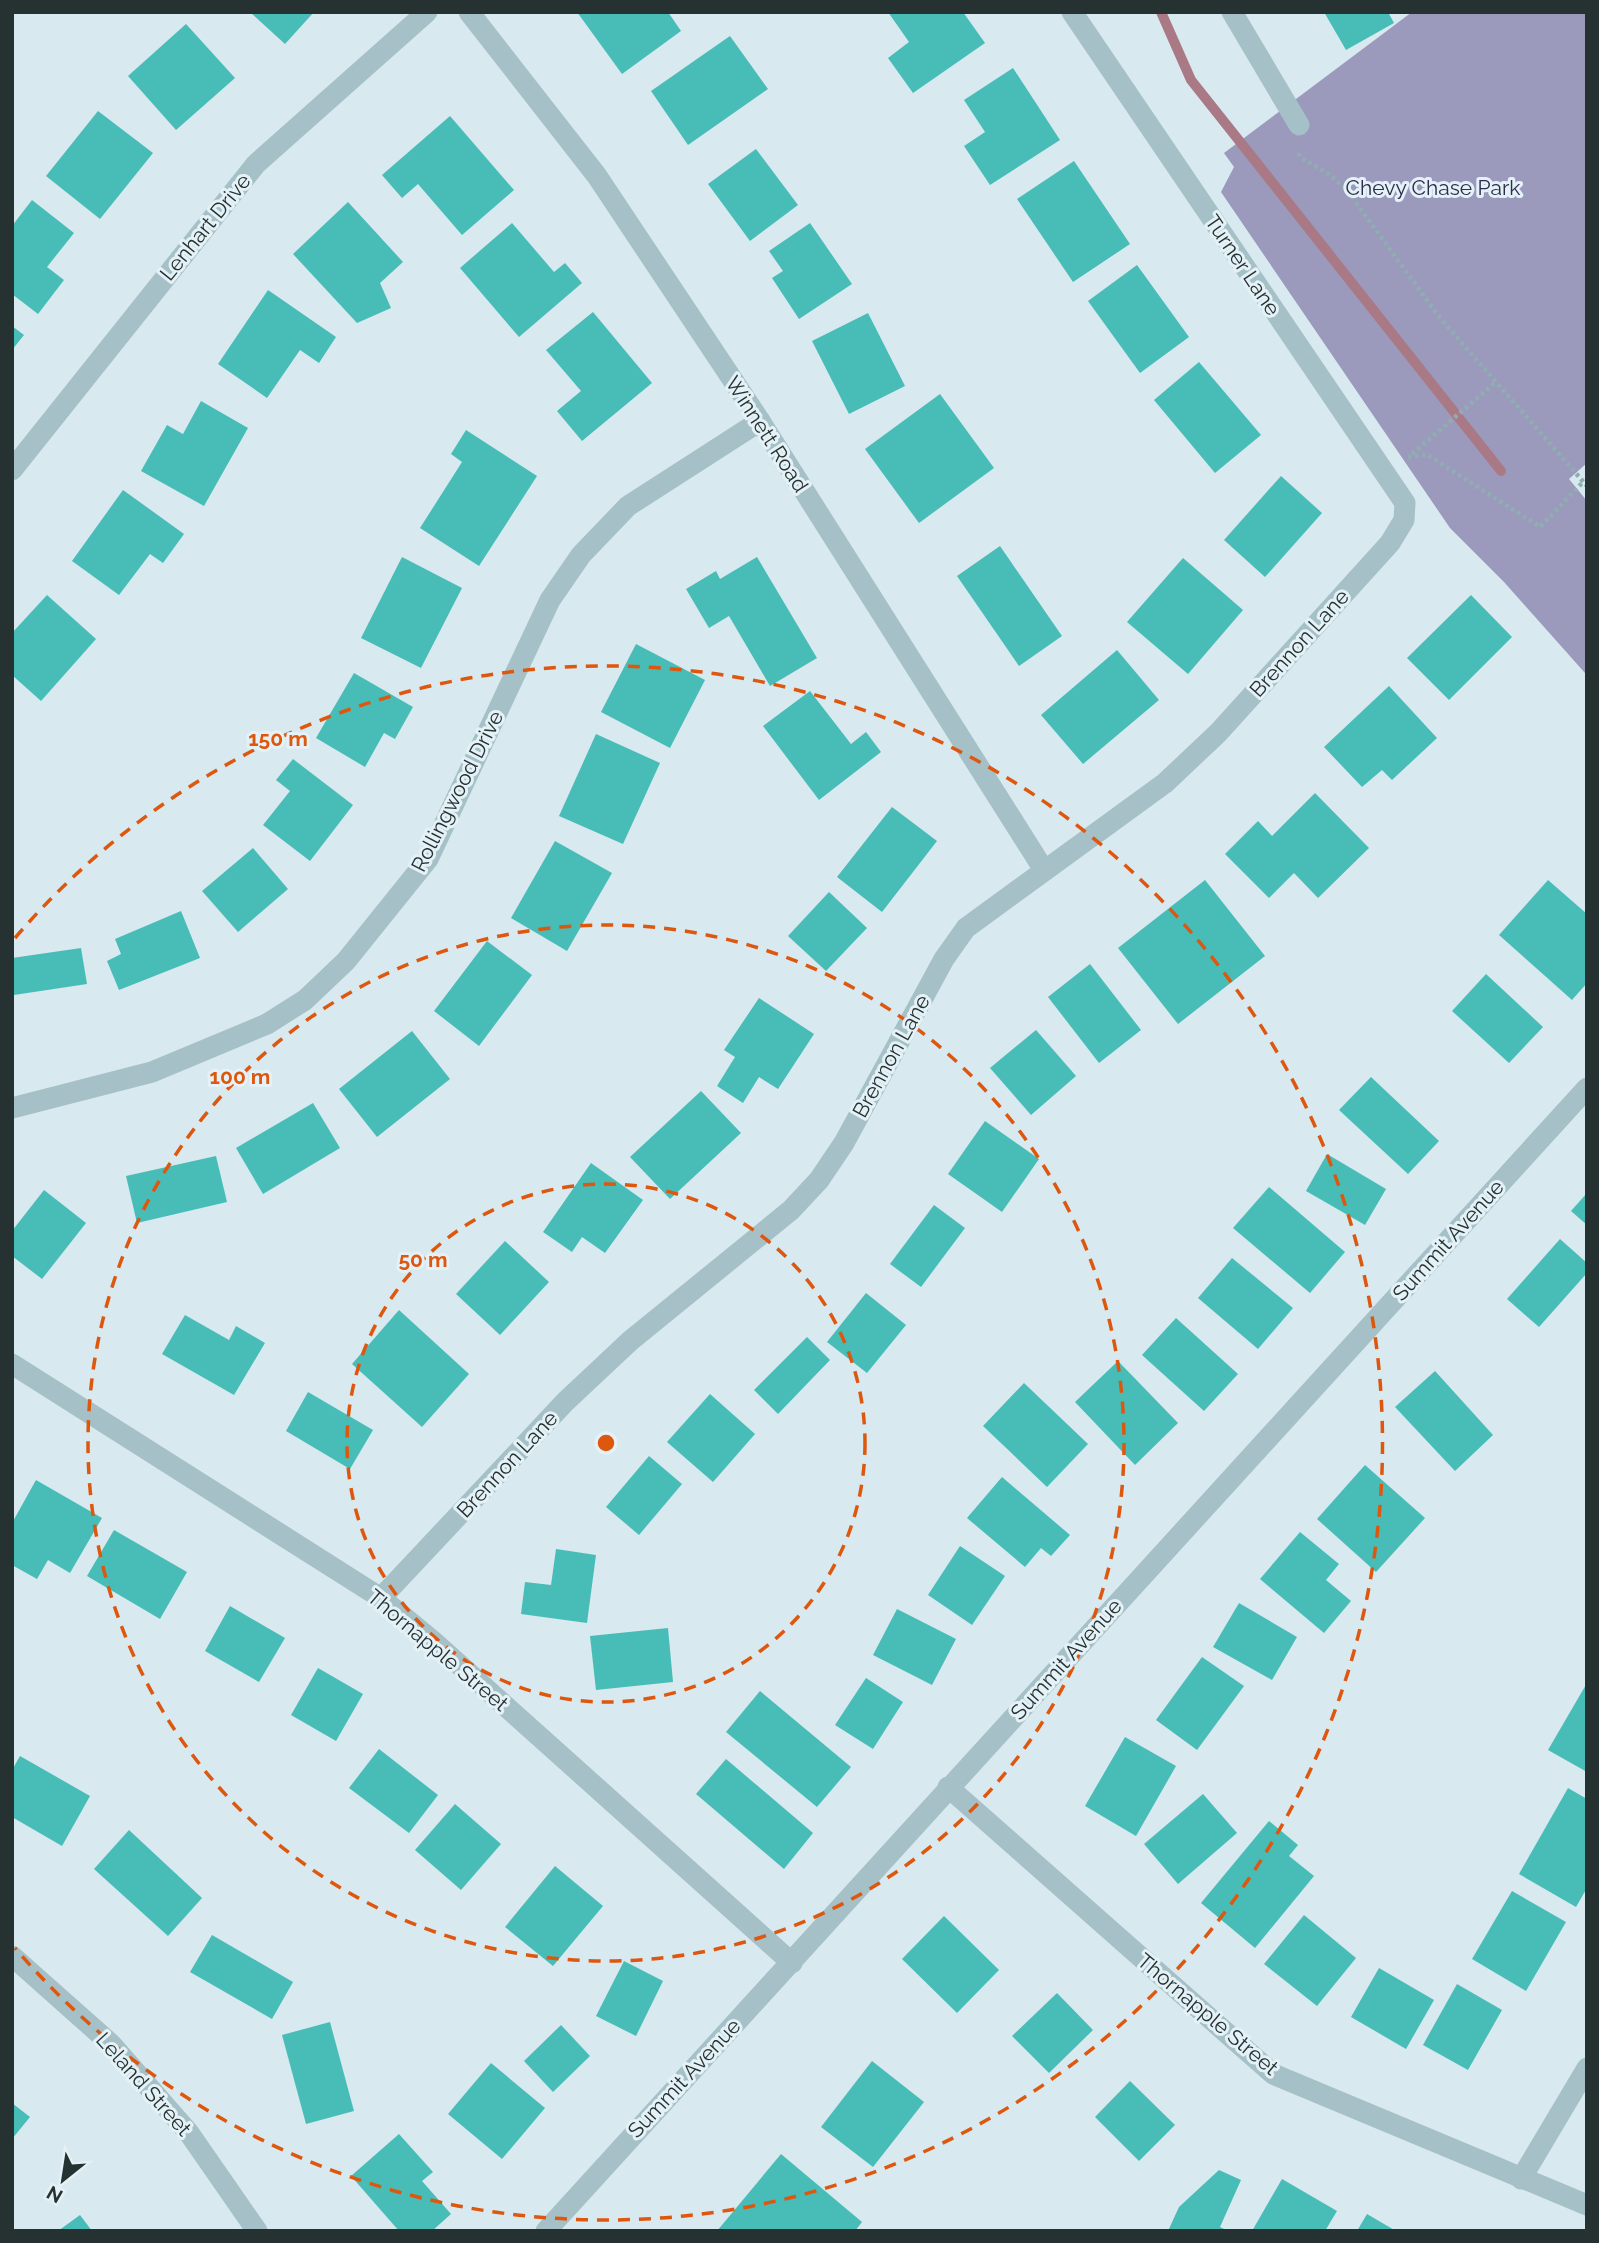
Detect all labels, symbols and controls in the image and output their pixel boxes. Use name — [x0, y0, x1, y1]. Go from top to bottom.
street label: Lenhart Drive — [154, 169, 256, 285]
park label: Chevy Chase Park — [1346, 175, 1520, 200]
street label: Turner Lane — [1200, 210, 1286, 320]
street label: Winnett Road — [720, 371, 814, 497]
street label: Brennon Lane — [1244, 584, 1354, 702]
street label: Rollingwood Drive — [406, 706, 508, 876]
text: 150 m — [248, 726, 308, 751]
street label: Brennon Lane — [847, 990, 935, 1122]
text: 100 m — [210, 1064, 270, 1089]
street label: Summit Avenue — [1387, 1174, 1509, 1306]
text: 50 m — [398, 1247, 448, 1272]
street label: Brennon Lane — [451, 1406, 563, 1522]
centre of rings — [594, 1431, 618, 1455]
street label: Thornapple Street — [362, 1584, 514, 1716]
street label: Summit Avenue — [1005, 1593, 1127, 1725]
street label: Thornapple Street — [1132, 1948, 1284, 2080]
street label: Summit Avenue — [622, 2013, 746, 2143]
street label: Leland Street — [91, 2027, 197, 2141]
north arrow — [28, 2145, 98, 2215]
text: N — [43, 2182, 66, 2208]

